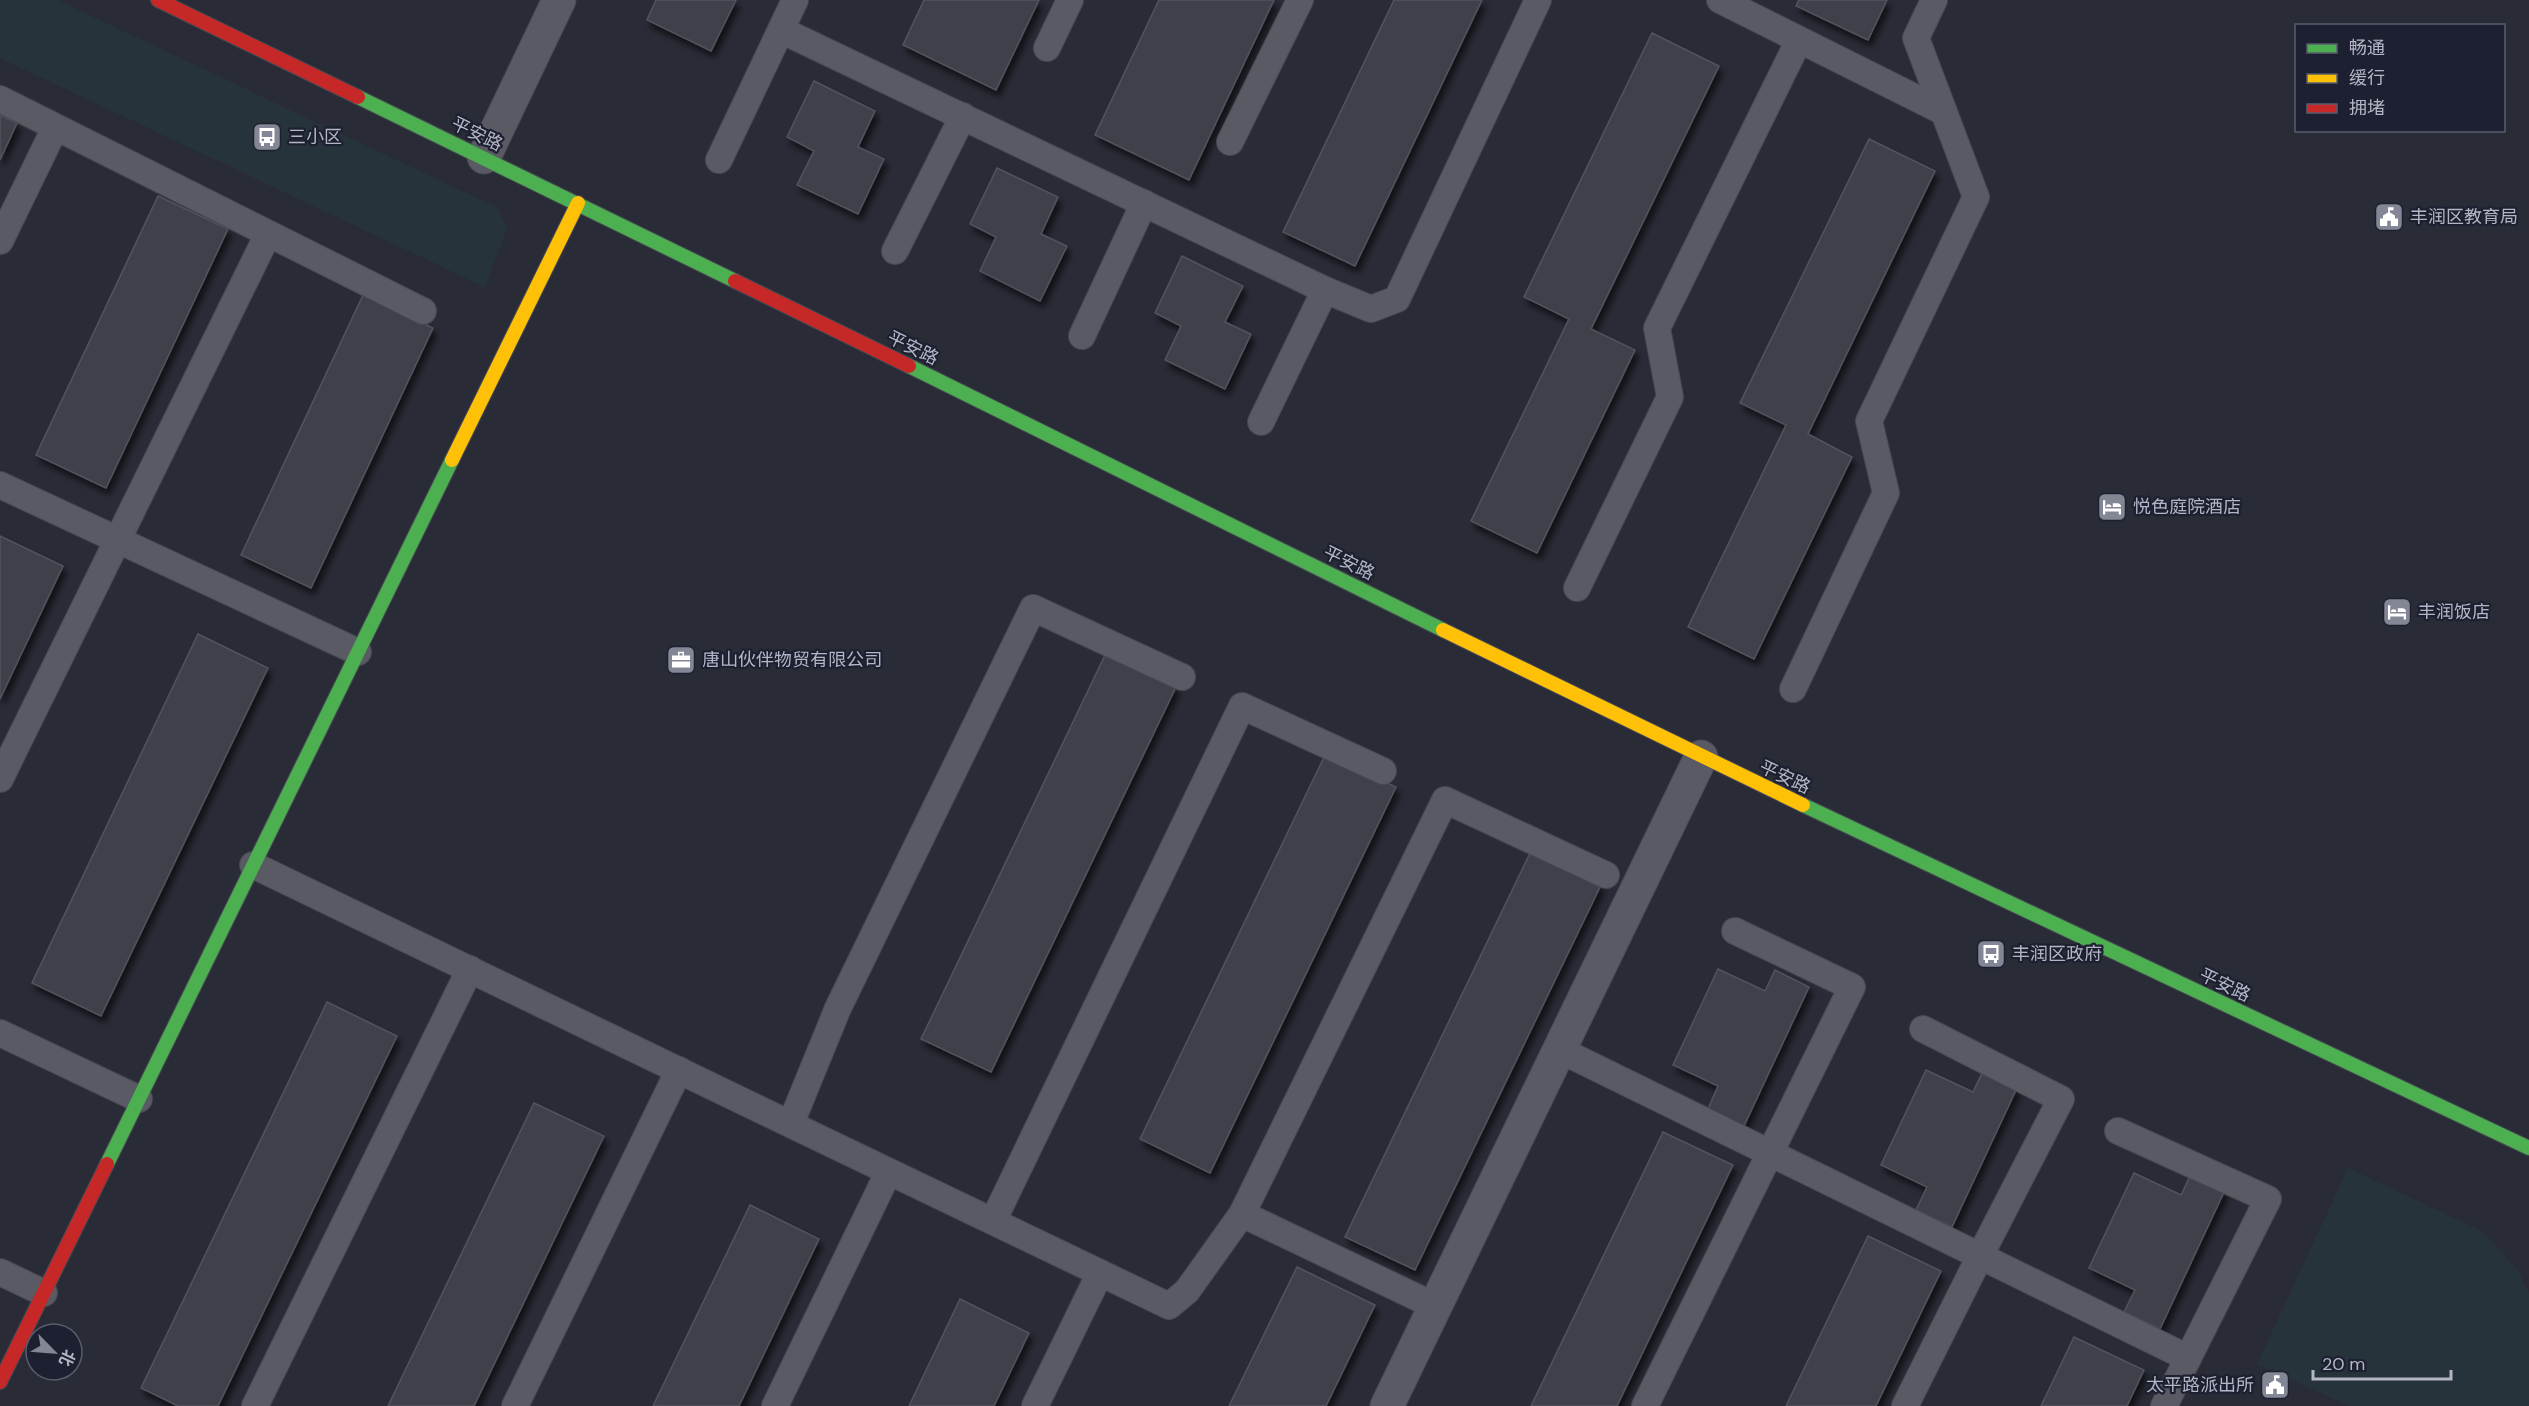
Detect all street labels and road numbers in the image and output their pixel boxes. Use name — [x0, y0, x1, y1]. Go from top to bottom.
street label: 平安路 — [447, 111, 507, 157]
street label: 平安路 — [883, 325, 943, 371]
street label: 平安路 — [1319, 540, 1379, 586]
street label: 平安路 — [1755, 755, 1815, 799]
street label: 平安路 — [2195, 963, 2255, 1007]

